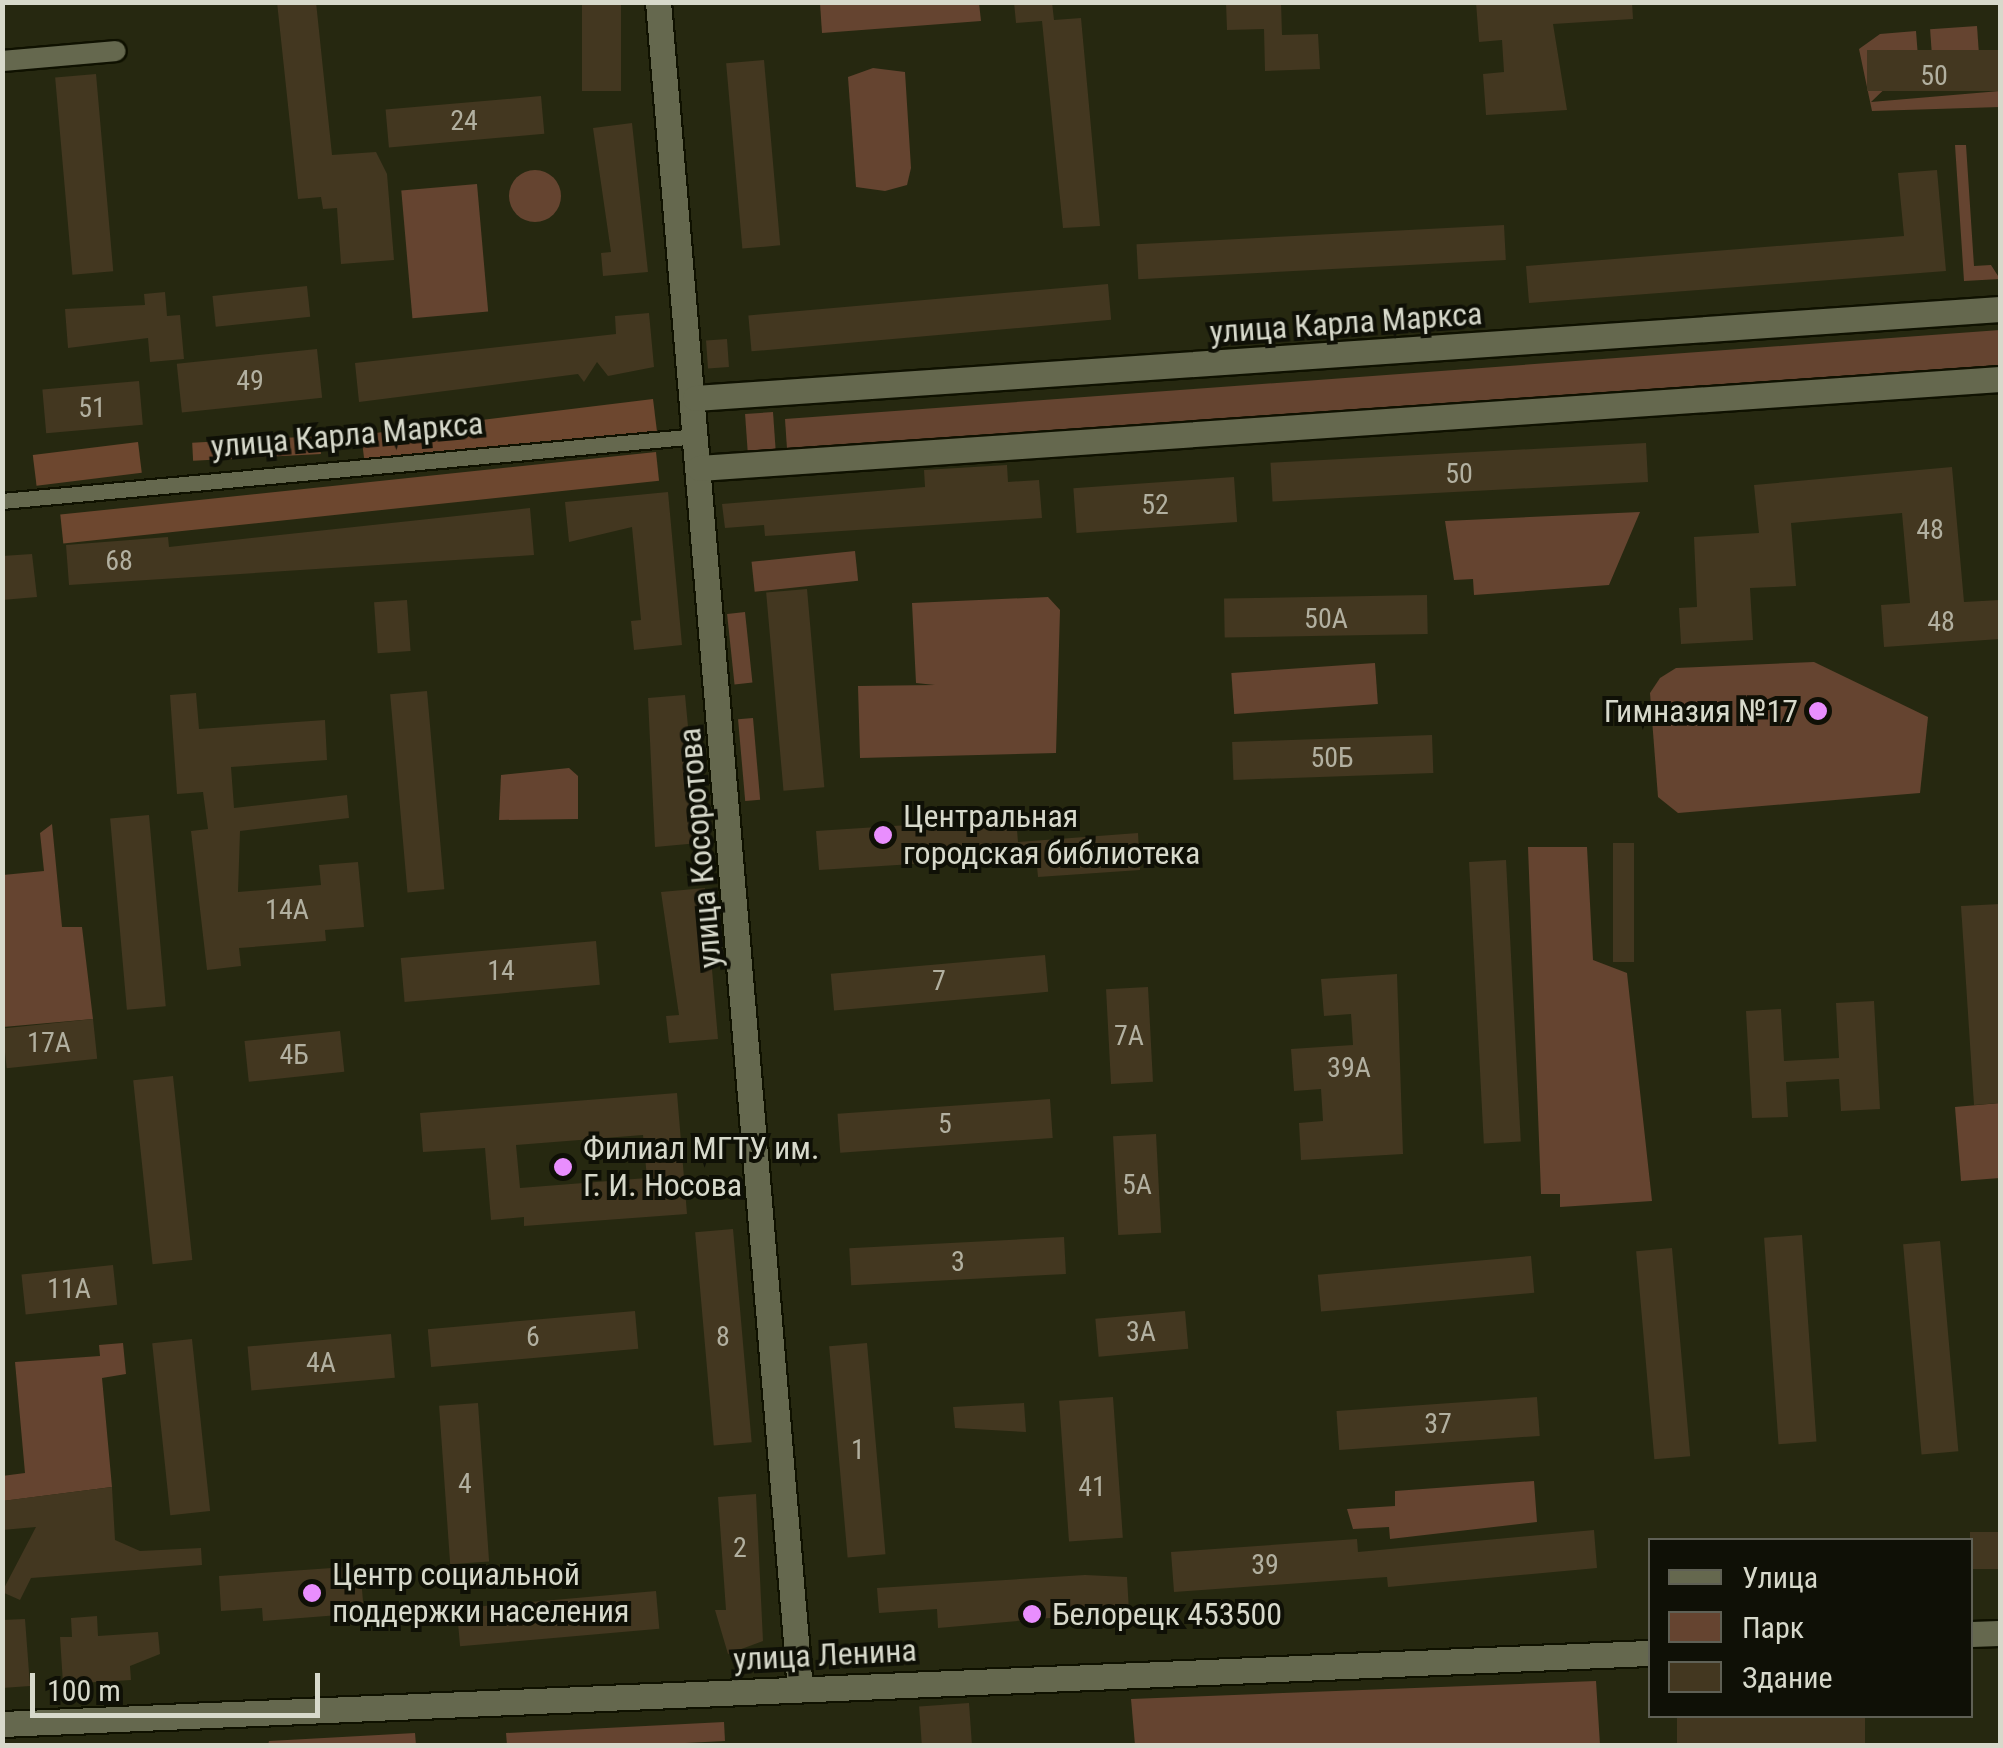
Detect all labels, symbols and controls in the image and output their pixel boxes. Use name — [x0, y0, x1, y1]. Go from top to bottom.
house number: 50 — [1920, 59, 1948, 93]
house number: 24 — [450, 104, 478, 138]
street label: улица Карла Маркса — [1208, 294, 1484, 352]
house number: 49 — [236, 364, 264, 398]
house number: 51 — [78, 391, 106, 425]
street label: улица Карла Маркса — [209, 404, 485, 466]
house number: 50 — [1445, 457, 1473, 491]
house number: 52 — [1141, 488, 1169, 522]
house number: 48 — [1916, 513, 1944, 547]
house number: 68 — [105, 544, 133, 578]
house number: 50А — [1304, 602, 1348, 636]
house number: 48 — [1927, 605, 1955, 639]
place label: Гимназия №17 — [1604, 692, 1798, 730]
marker: Гимназия №17 — [1807, 700, 1829, 722]
street label: улица Косоротова — [670, 726, 730, 970]
house number: 50Б — [1310, 741, 1354, 775]
place label: Центральная городская библиотека — [903, 798, 1200, 873]
marker: Центральная городская библиотека — [872, 824, 894, 846]
house number: 14А — [265, 893, 309, 927]
house number: 14 — [487, 954, 515, 988]
house number: 7 — [932, 964, 946, 998]
house number: 7А — [1114, 1019, 1144, 1053]
house number: 17А — [27, 1026, 71, 1060]
house number: 4Б — [279, 1038, 309, 1072]
house number: 39А — [1327, 1051, 1371, 1085]
house number: 5 — [938, 1107, 952, 1141]
place label: Филиал МГТУ им. Г. И. Носова — [583, 1130, 819, 1205]
marker: Филиал МГТУ им. Г. И. Носова — [552, 1156, 574, 1178]
house number: 5А — [1122, 1168, 1152, 1202]
house number: 3 — [951, 1245, 965, 1279]
house number: 11А — [47, 1272, 91, 1306]
house number: 3А — [1126, 1315, 1156, 1349]
house number: 6 — [526, 1320, 540, 1354]
house number: 8 — [716, 1320, 730, 1354]
house number: 4А — [306, 1346, 336, 1380]
house number: 37 — [1424, 1407, 1452, 1441]
house number: 1 — [851, 1433, 865, 1467]
house number: 4 — [458, 1467, 472, 1501]
house number: 41 — [1078, 1470, 1106, 1504]
house number: 2 — [733, 1531, 747, 1565]
legend — [1648, 1538, 1973, 1718]
house number: 39 — [1251, 1548, 1279, 1582]
place label: Центр социальной поддержки населения — [332, 1556, 629, 1631]
text: Улица — [1742, 1560, 1818, 1595]
marker: Центр социальной поддержки населения — [301, 1582, 323, 1604]
place label: Белорецк 453500 — [1052, 1595, 1282, 1633]
marker: Белорецк 453500 — [1021, 1603, 1043, 1625]
text: Парк — [1742, 1610, 1804, 1645]
street label: улица Ленина — [732, 1631, 918, 1679]
scale bar — [35, 1653, 325, 1715]
text: Здание — [1742, 1660, 1833, 1695]
text: 100 m — [47, 1673, 121, 1708]

